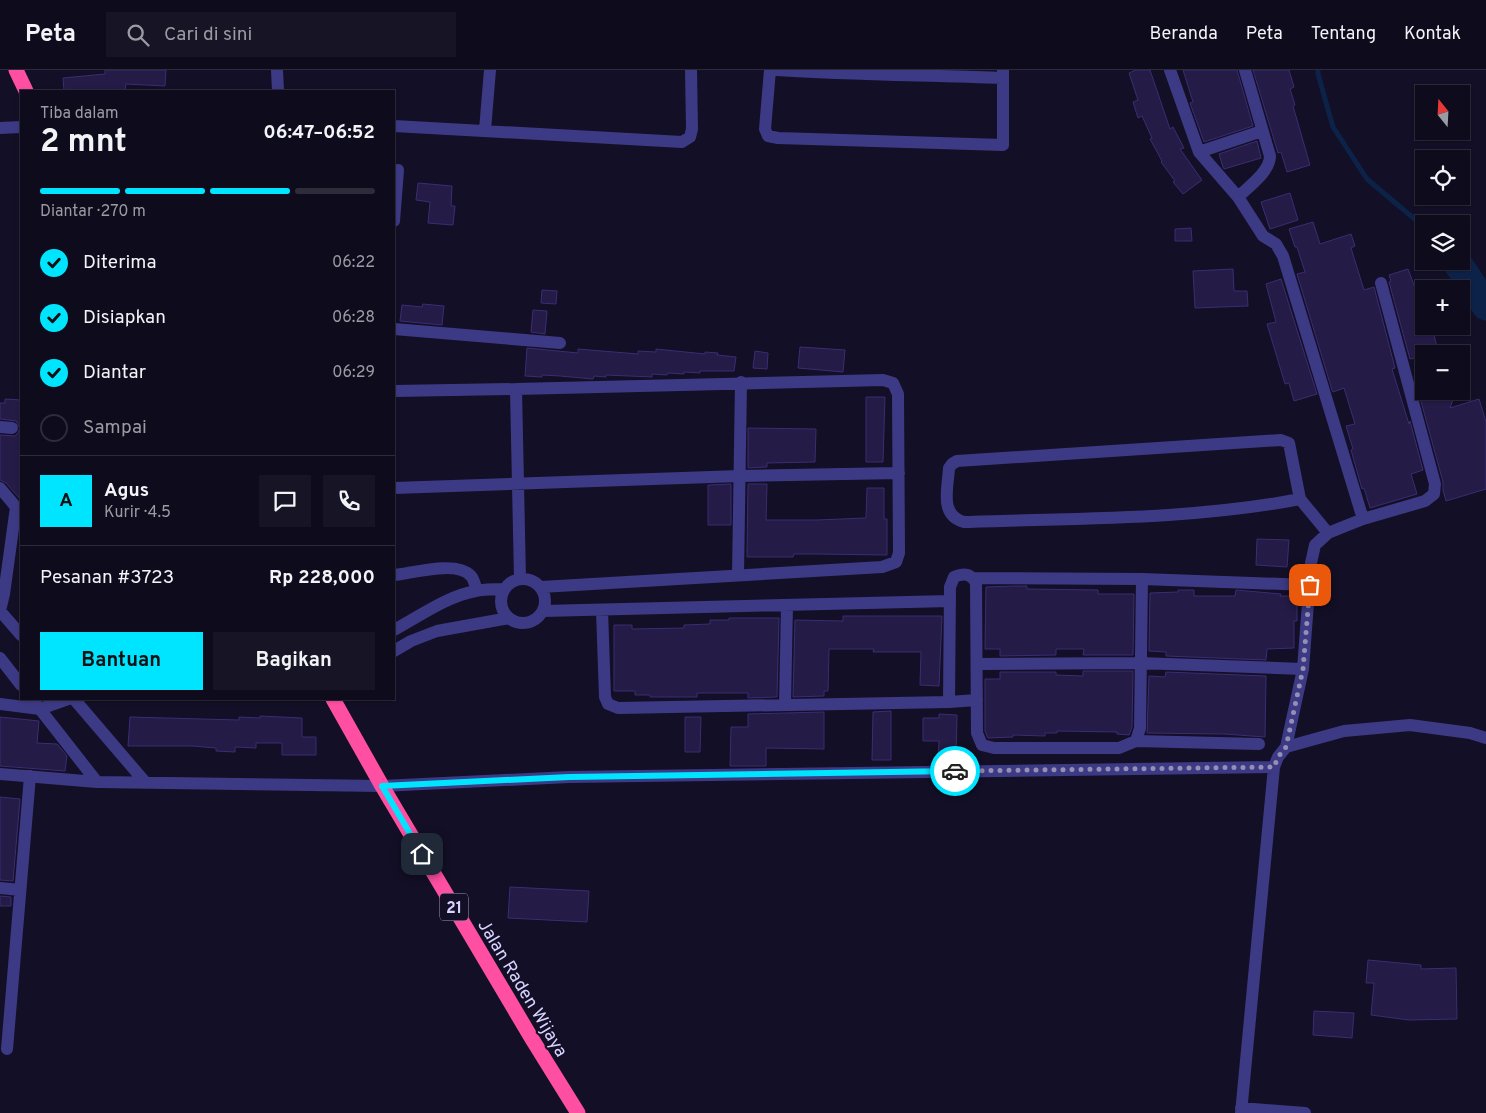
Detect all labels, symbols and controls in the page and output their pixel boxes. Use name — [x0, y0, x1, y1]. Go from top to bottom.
search box — [106, 12, 456, 57]
text: Peta — [25, 20, 76, 50]
icon: search — [124, 21, 152, 49]
text: Cari di sini — [164, 23, 252, 47]
text: Beranda — [1149, 23, 1218, 46]
text: Peta — [1246, 23, 1283, 46]
text: Tentang — [1311, 23, 1376, 46]
text: Kontak — [1404, 23, 1461, 46]
north arrow — [1415, 85, 1470, 140]
map controls — [1415, 85, 1470, 400]
text: Tiba dalam — [40, 104, 119, 124]
text: 06:47–06:52 — [263, 121, 375, 145]
text: 2 mnt — [40, 123, 127, 163]
button: locate — [1415, 150, 1470, 205]
text: Diantar · 270 m — [40, 202, 146, 222]
button: layers — [1415, 215, 1470, 270]
icon: check — [40, 249, 68, 277]
text: Diterima — [83, 251, 157, 275]
text: 06:22 — [332, 253, 375, 273]
button: + — [1415, 280, 1470, 335]
icon: check — [40, 304, 68, 332]
text: Disiapkan — [83, 306, 166, 330]
text: 06:28 — [332, 308, 375, 328]
button: − — [1415, 345, 1470, 400]
icon: check — [40, 359, 68, 387]
text: Diantar — [83, 361, 146, 385]
text: 06:29 — [332, 363, 375, 383]
text: Sampai — [83, 416, 147, 440]
button: chat — [259, 475, 311, 527]
button: phone — [323, 475, 375, 527]
text: Agus — [104, 479, 149, 503]
text: A — [59, 489, 73, 513]
text: Kurir · 4.5 — [104, 503, 171, 523]
pin — [1289, 564, 1331, 606]
text: Pesanan #3723 — [40, 566, 174, 590]
text: Rp 228,000 — [269, 566, 375, 590]
icon: bag — [1296, 571, 1324, 599]
button: Bantuan — [40, 632, 203, 690]
button: Bagikan — [213, 632, 375, 690]
courier — [930, 746, 980, 796]
icon: car — [941, 757, 969, 785]
pin — [401, 833, 443, 875]
icon: home — [408, 840, 436, 868]
road number: 21 — [440, 894, 468, 920]
street label: Jalan Raden Wijaya — [472, 916, 572, 1062]

